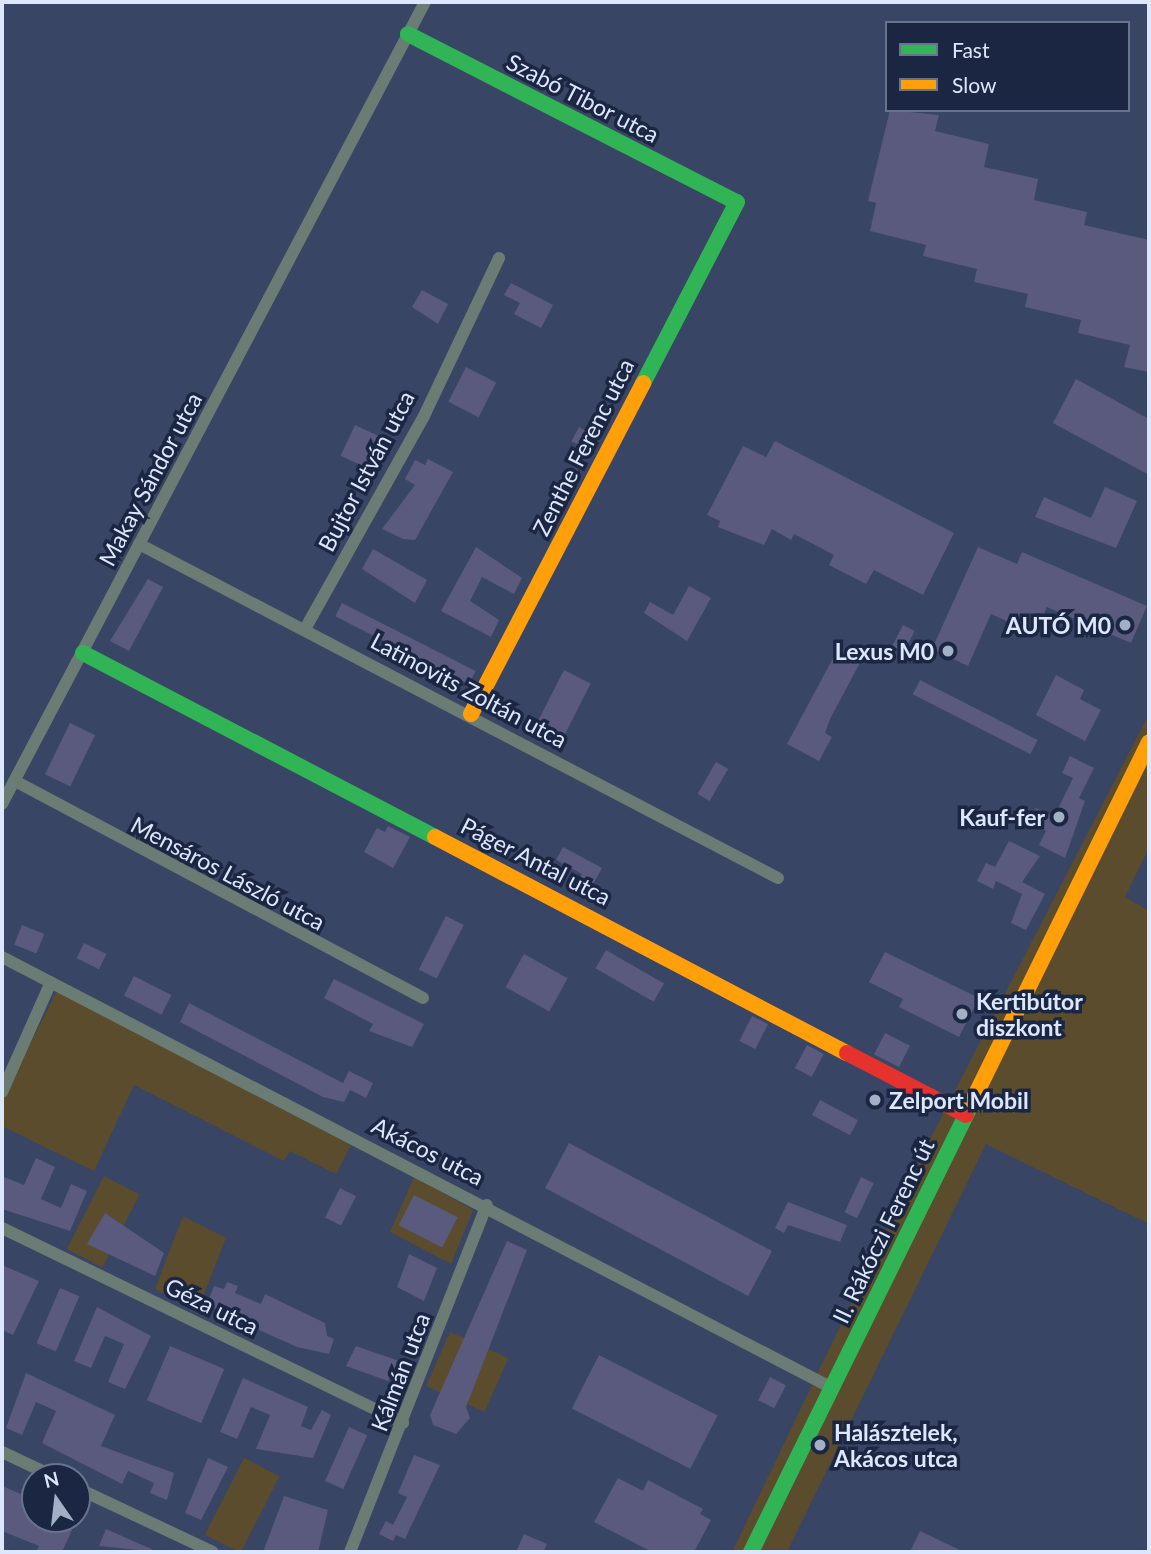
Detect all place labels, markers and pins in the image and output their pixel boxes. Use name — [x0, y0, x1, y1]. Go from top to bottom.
place label: AUTÓ M0 — [1006, 611, 1111, 639]
marker: AUTÓ M0 — [1117, 617, 1133, 633]
place label: Lexus M0 — [835, 637, 934, 665]
marker: Lexus M0 — [940, 643, 956, 659]
place label: Kauf-fer — [959, 803, 1045, 831]
marker: Kauf-fer — [1051, 809, 1067, 825]
place label: Kertibútor diszkont — [976, 987, 1083, 1041]
marker: Kertibútor diszkont — [954, 1006, 970, 1022]
place label: Zelport Mobil — [889, 1086, 1029, 1114]
marker: Zelport Mobil — [867, 1092, 883, 1108]
place label: Halásztelek, Akácos utca — [834, 1418, 958, 1472]
marker: Halásztelek, Akácos utca — [812, 1437, 828, 1453]

